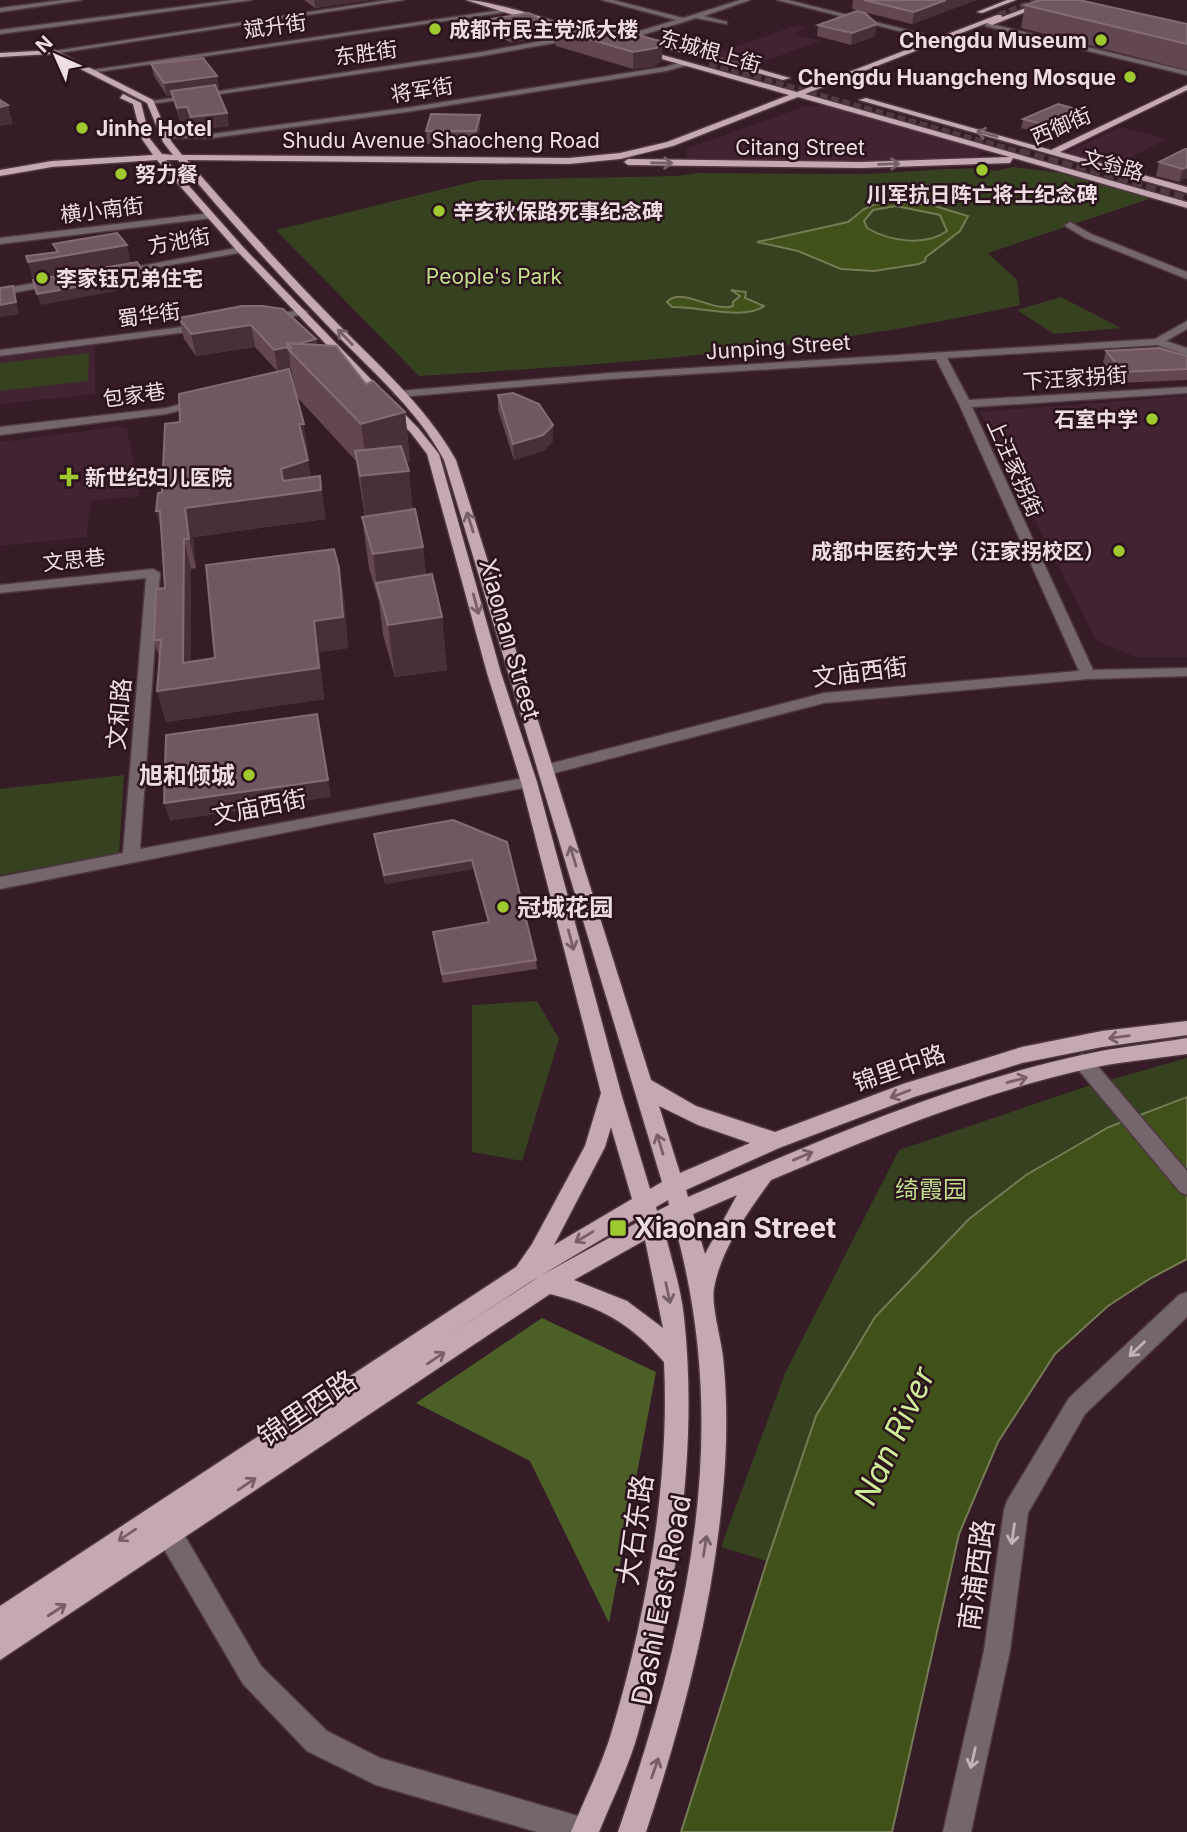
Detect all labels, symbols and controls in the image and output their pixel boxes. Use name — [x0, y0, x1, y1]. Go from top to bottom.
street label: 斌升街 — [242, 9, 308, 43]
place label: 成都市民主党派大楼 — [449, 17, 638, 42]
north arrow — [21, 21, 91, 91]
marker: 成都市民主党派大楼 — [427, 21, 443, 37]
street label: 东城根上街 — [656, 25, 764, 77]
place label: Chengdu Museum — [899, 28, 1087, 53]
text: N — [31, 31, 58, 58]
marker: Chengdu Museum — [1093, 32, 1109, 48]
street label: 东胜街 — [333, 36, 399, 70]
place label: Chengdu Huangcheng Mosque — [798, 65, 1116, 90]
marker: Chengdu Huangcheng Mosque — [1122, 69, 1138, 85]
street label: 将军街 — [389, 73, 455, 107]
street label: 西御街 — [1027, 102, 1095, 150]
place label: Jinhe Hotel — [96, 116, 212, 141]
marker: Jinhe Hotel — [74, 120, 90, 136]
one-way arrow — [976, 127, 999, 140]
street label: Shudu Avenue Shaocheng Road — [282, 128, 600, 153]
street label: Citang Street — [735, 135, 865, 160]
street label: 文翁路 — [1079, 144, 1147, 186]
one-way arrow — [650, 156, 673, 169]
one-way arrow — [877, 158, 900, 171]
place label: 努力餐 — [135, 162, 198, 187]
marker: 川军抗日阵亡将士纪念碑 — [974, 162, 990, 178]
marker: 努力餐 — [113, 166, 129, 182]
place label: 川军抗日阵亡将士纪念碑 — [867, 182, 1098, 207]
street label: 横小南街 — [59, 192, 145, 228]
place label: 辛亥秋保路死事纪念碑 — [453, 199, 663, 224]
marker: 辛亥秋保路死事纪念碑 — [431, 203, 447, 219]
street label: 方池街 — [146, 223, 212, 259]
park label: People's Park — [426, 264, 563, 289]
place label: 李家钰兄弟住宅 — [56, 266, 203, 291]
marker: 李家钰兄弟住宅 — [34, 270, 50, 286]
street label: 蜀华街 — [116, 298, 182, 332]
one-way arrow — [336, 328, 353, 345]
street label: Junping Street — [705, 329, 851, 365]
street label: 下汪家拐街 — [1022, 362, 1128, 394]
street label: 包家巷 — [101, 378, 167, 412]
place label: 石室中学 — [1054, 407, 1138, 432]
marker: 石室中学 — [1144, 411, 1160, 427]
street label: 上汪家拐街 — [982, 415, 1048, 521]
place label: 新世纪妇儿医院 — [85, 465, 232, 490]
marker: 新世纪妇儿医院 — [59, 467, 79, 487]
one-way arrow — [462, 511, 475, 533]
place label: 成都中医药大学（汪家拐校区） — [811, 539, 1105, 564]
marker: 成都中医药大学（汪家拐校区） — [1111, 543, 1127, 559]
street label: 文思巷 — [41, 544, 107, 576]
street label: Xiaonan Street — [473, 555, 547, 723]
one-way arrow — [470, 592, 483, 615]
street label: 文庙西街 — [811, 652, 909, 692]
street label: 文和路 — [101, 677, 137, 751]
place label: 旭和倾城 — [139, 761, 235, 790]
marker: 旭和倾城 — [241, 767, 257, 783]
street label: 文庙西街 — [209, 784, 309, 830]
one-way arrow — [565, 845, 578, 867]
place label: 冠城花园 — [517, 893, 613, 922]
marker: 冠城花园 — [495, 899, 511, 915]
one-way arrow — [565, 929, 578, 951]
one-way arrow — [1108, 1030, 1131, 1043]
street label: 锦里中路 — [849, 1039, 949, 1097]
one-way arrow — [1006, 1073, 1028, 1086]
one-way arrow — [889, 1089, 911, 1101]
one-way arrow — [653, 1133, 666, 1155]
one-way arrow — [792, 1149, 814, 1162]
park label: 绮霞园 — [895, 1175, 967, 1204]
place label: Xiaonan Street — [634, 1211, 836, 1245]
marker: Xiaonan Street — [608, 1218, 628, 1238]
one-way arrow — [575, 1231, 595, 1245]
one-way arrow — [662, 1281, 676, 1304]
one-way arrow — [1129, 1340, 1146, 1357]
one-way arrow — [426, 1351, 445, 1365]
water label: Nan River — [845, 1360, 943, 1511]
street label: 锦里西路 — [251, 1363, 363, 1453]
street label: 大石东路 — [610, 1472, 660, 1588]
one-way arrow — [236, 1477, 256, 1491]
street label: Dashi East Road — [624, 1492, 698, 1708]
street label: 南浦西路 — [951, 1517, 1001, 1633]
one-way arrow — [1006, 1522, 1019, 1545]
one-way arrow — [118, 1528, 137, 1542]
one-way arrow — [699, 1535, 712, 1558]
one-way arrow — [47, 1602, 66, 1617]
one-way arrow — [966, 1746, 979, 1768]
one-way arrow — [650, 1757, 662, 1779]

